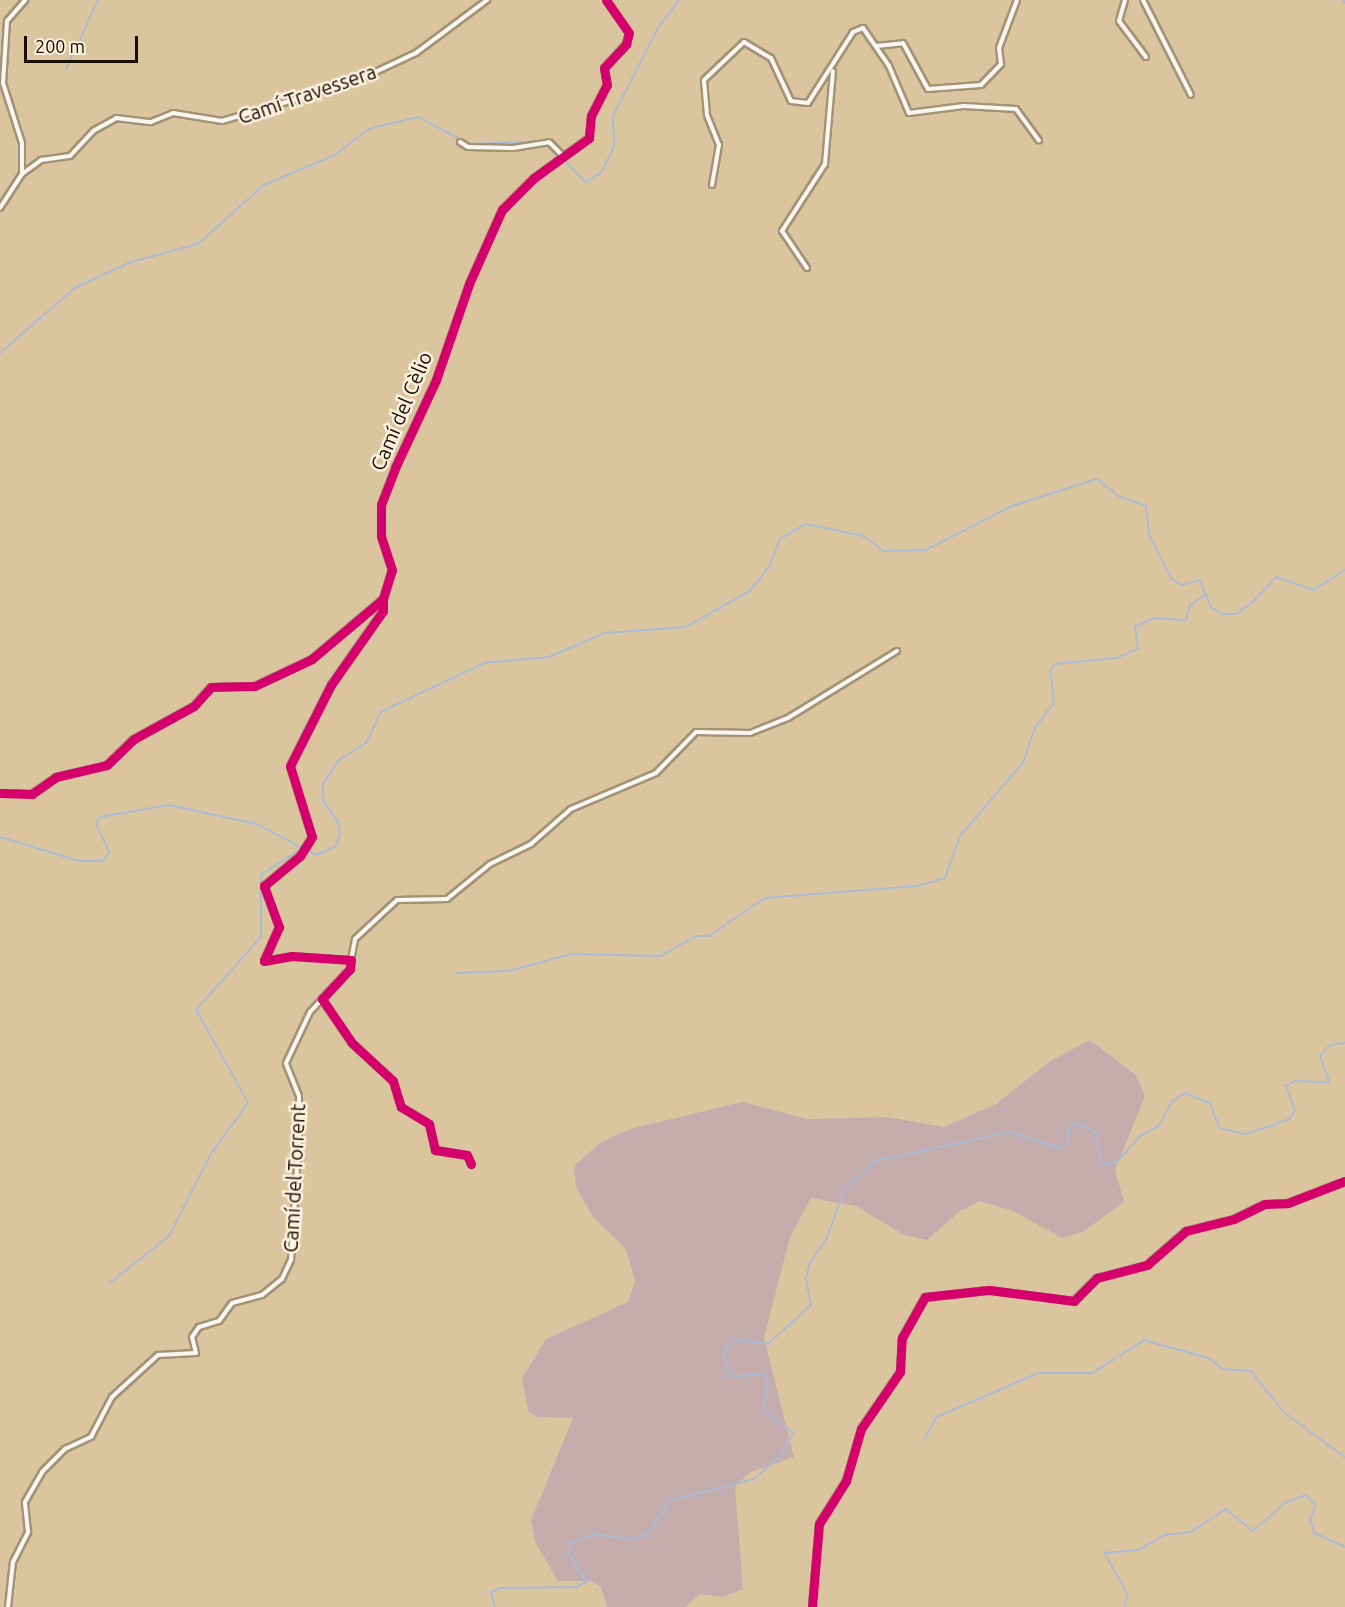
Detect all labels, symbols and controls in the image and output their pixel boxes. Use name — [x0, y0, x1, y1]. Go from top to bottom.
scale bar — [27, 24, 141, 62]
text: 200 m — [35, 36, 85, 56]
street label: Camí Travessera — [235, 59, 379, 129]
street label: Camí del Cèlio — [365, 348, 437, 474]
street label: Camí del Torrent — [278, 1103, 310, 1253]

